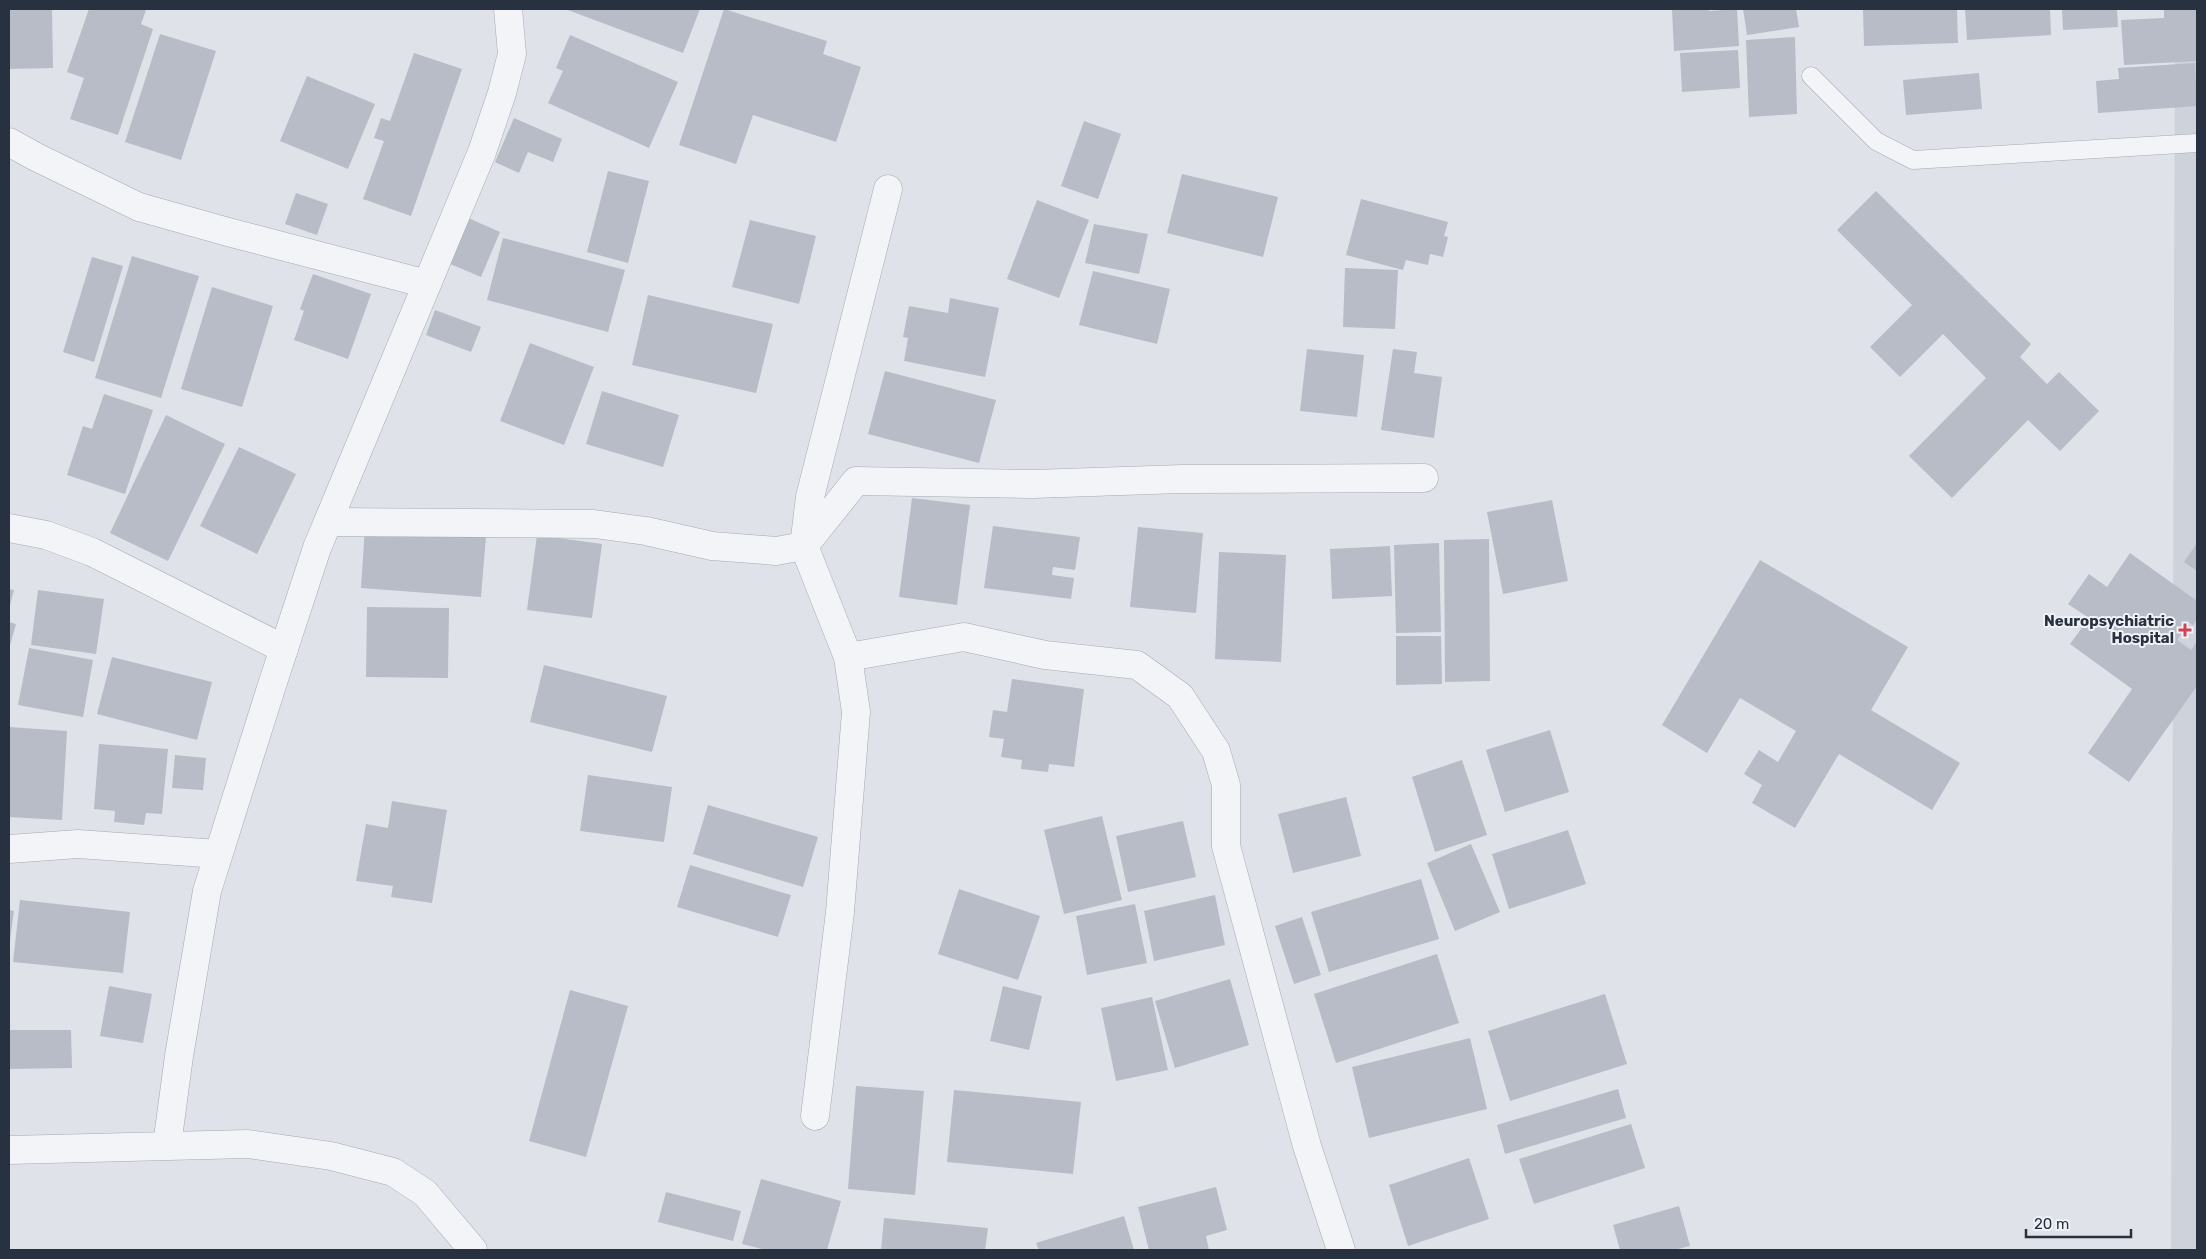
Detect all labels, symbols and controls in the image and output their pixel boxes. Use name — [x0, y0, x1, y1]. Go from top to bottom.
place label: Neuropsychiatric Hospital — [2044, 612, 2174, 647]
marker: Neuropsychiatric Hospital — [2178, 623, 2192, 637]
scale bar — [2026, 1206, 2131, 1238]
text: 20 m — [2034, 1215, 2069, 1233]

